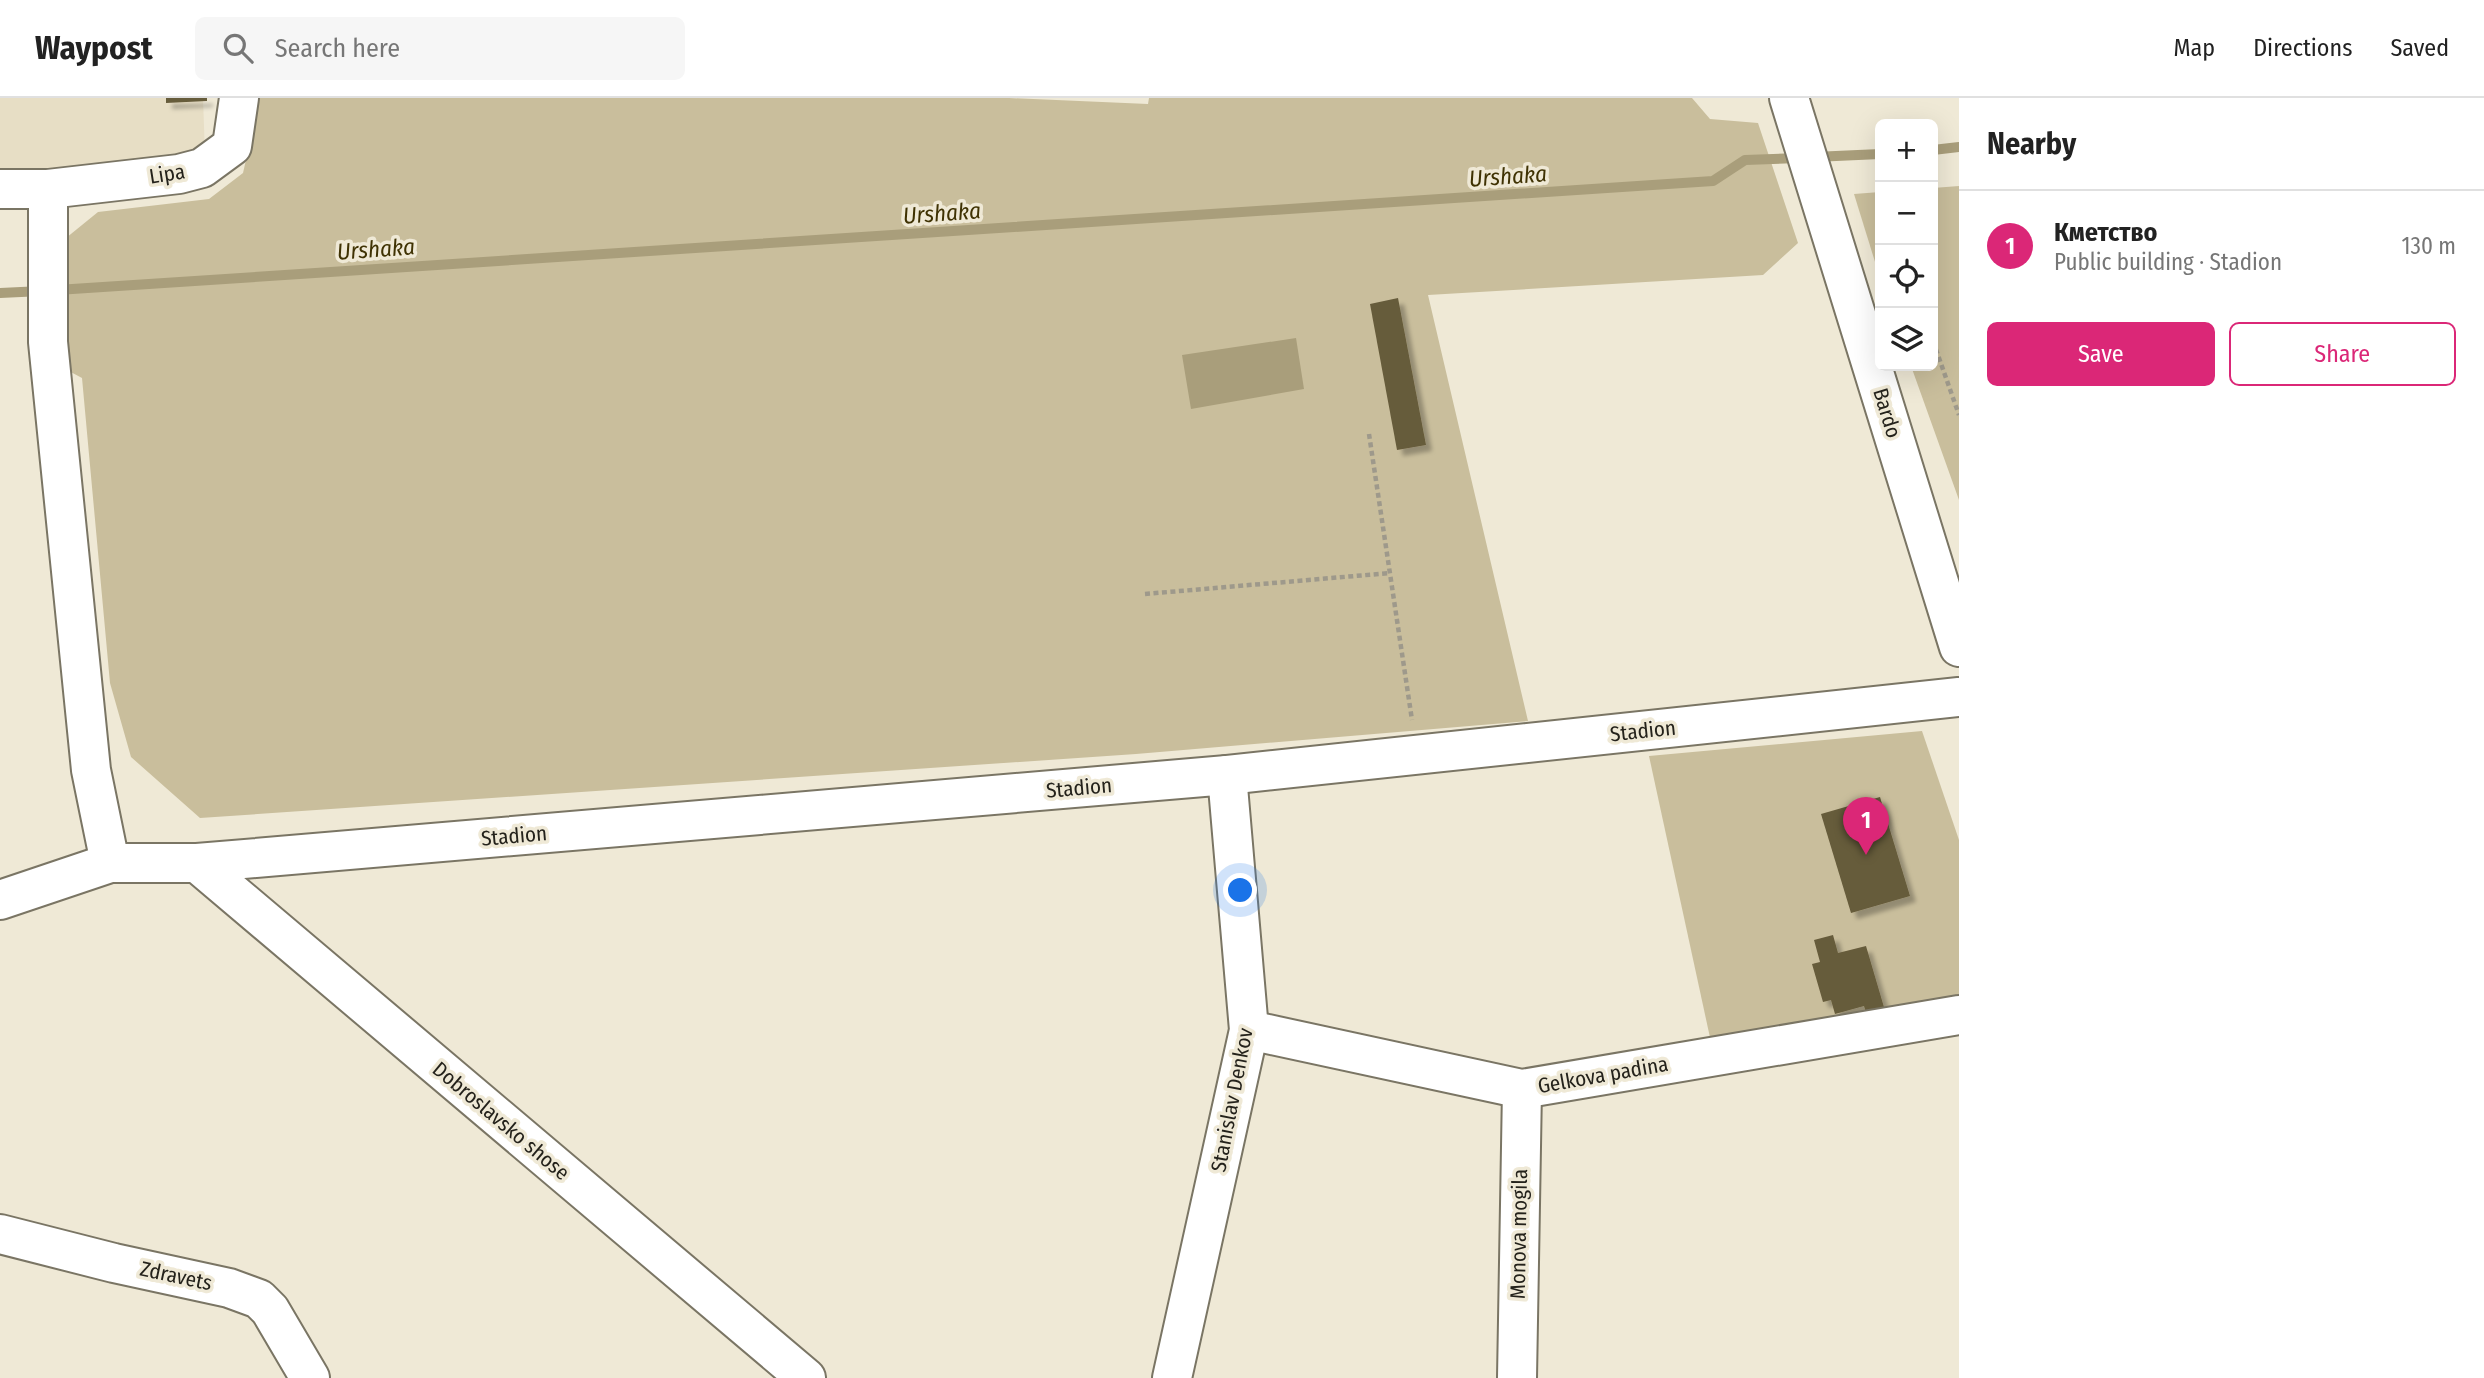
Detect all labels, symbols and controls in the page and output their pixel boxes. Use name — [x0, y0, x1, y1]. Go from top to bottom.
search box — [195, 17, 685, 80]
text: Waypost — [35, 28, 153, 68]
icon: search — [219, 29, 257, 67]
text: Search here — [275, 33, 400, 64]
text: Map — [2174, 34, 2215, 62]
text: Directions — [2253, 34, 2352, 62]
text: Saved — [2390, 34, 2449, 62]
map controls — [1875, 119, 1938, 371]
button: + — [1875, 119, 1938, 182]
text: Nearby — [1987, 126, 2076, 162]
street label: Lipa — [147, 158, 187, 190]
water label: Urshaka — [1468, 159, 1548, 193]
button: − — [1875, 182, 1938, 245]
water label: Urshaka — [902, 196, 982, 230]
text: Кметство — [2054, 217, 2157, 248]
water label: Urshaka — [336, 232, 416, 266]
text: 1 — [2005, 232, 2015, 260]
text: 130 m — [2402, 232, 2456, 260]
button: locate — [1875, 245, 1938, 308]
text: Public building · Stadion — [2054, 248, 2282, 276]
button: layers — [1875, 308, 1938, 371]
button: Save — [1987, 322, 2215, 386]
button: Share — [2229, 322, 2456, 386]
street label: Bardo — [1867, 385, 1907, 441]
street label: Stadion — [1609, 715, 1677, 747]
street label: Stadion — [1045, 772, 1113, 804]
pin: 1 — [1843, 797, 1889, 855]
street label: Stadion — [480, 820, 548, 852]
your location — [1223, 873, 1257, 907]
street label: Stanislav Denkov — [1205, 1025, 1259, 1174]
street label: Gelkova padina — [1536, 1051, 1670, 1099]
street label: Dobroslavsko shose — [427, 1056, 575, 1186]
street label: Monova mogila — [1505, 1169, 1533, 1299]
street label: Zdravets — [138, 1256, 214, 1296]

